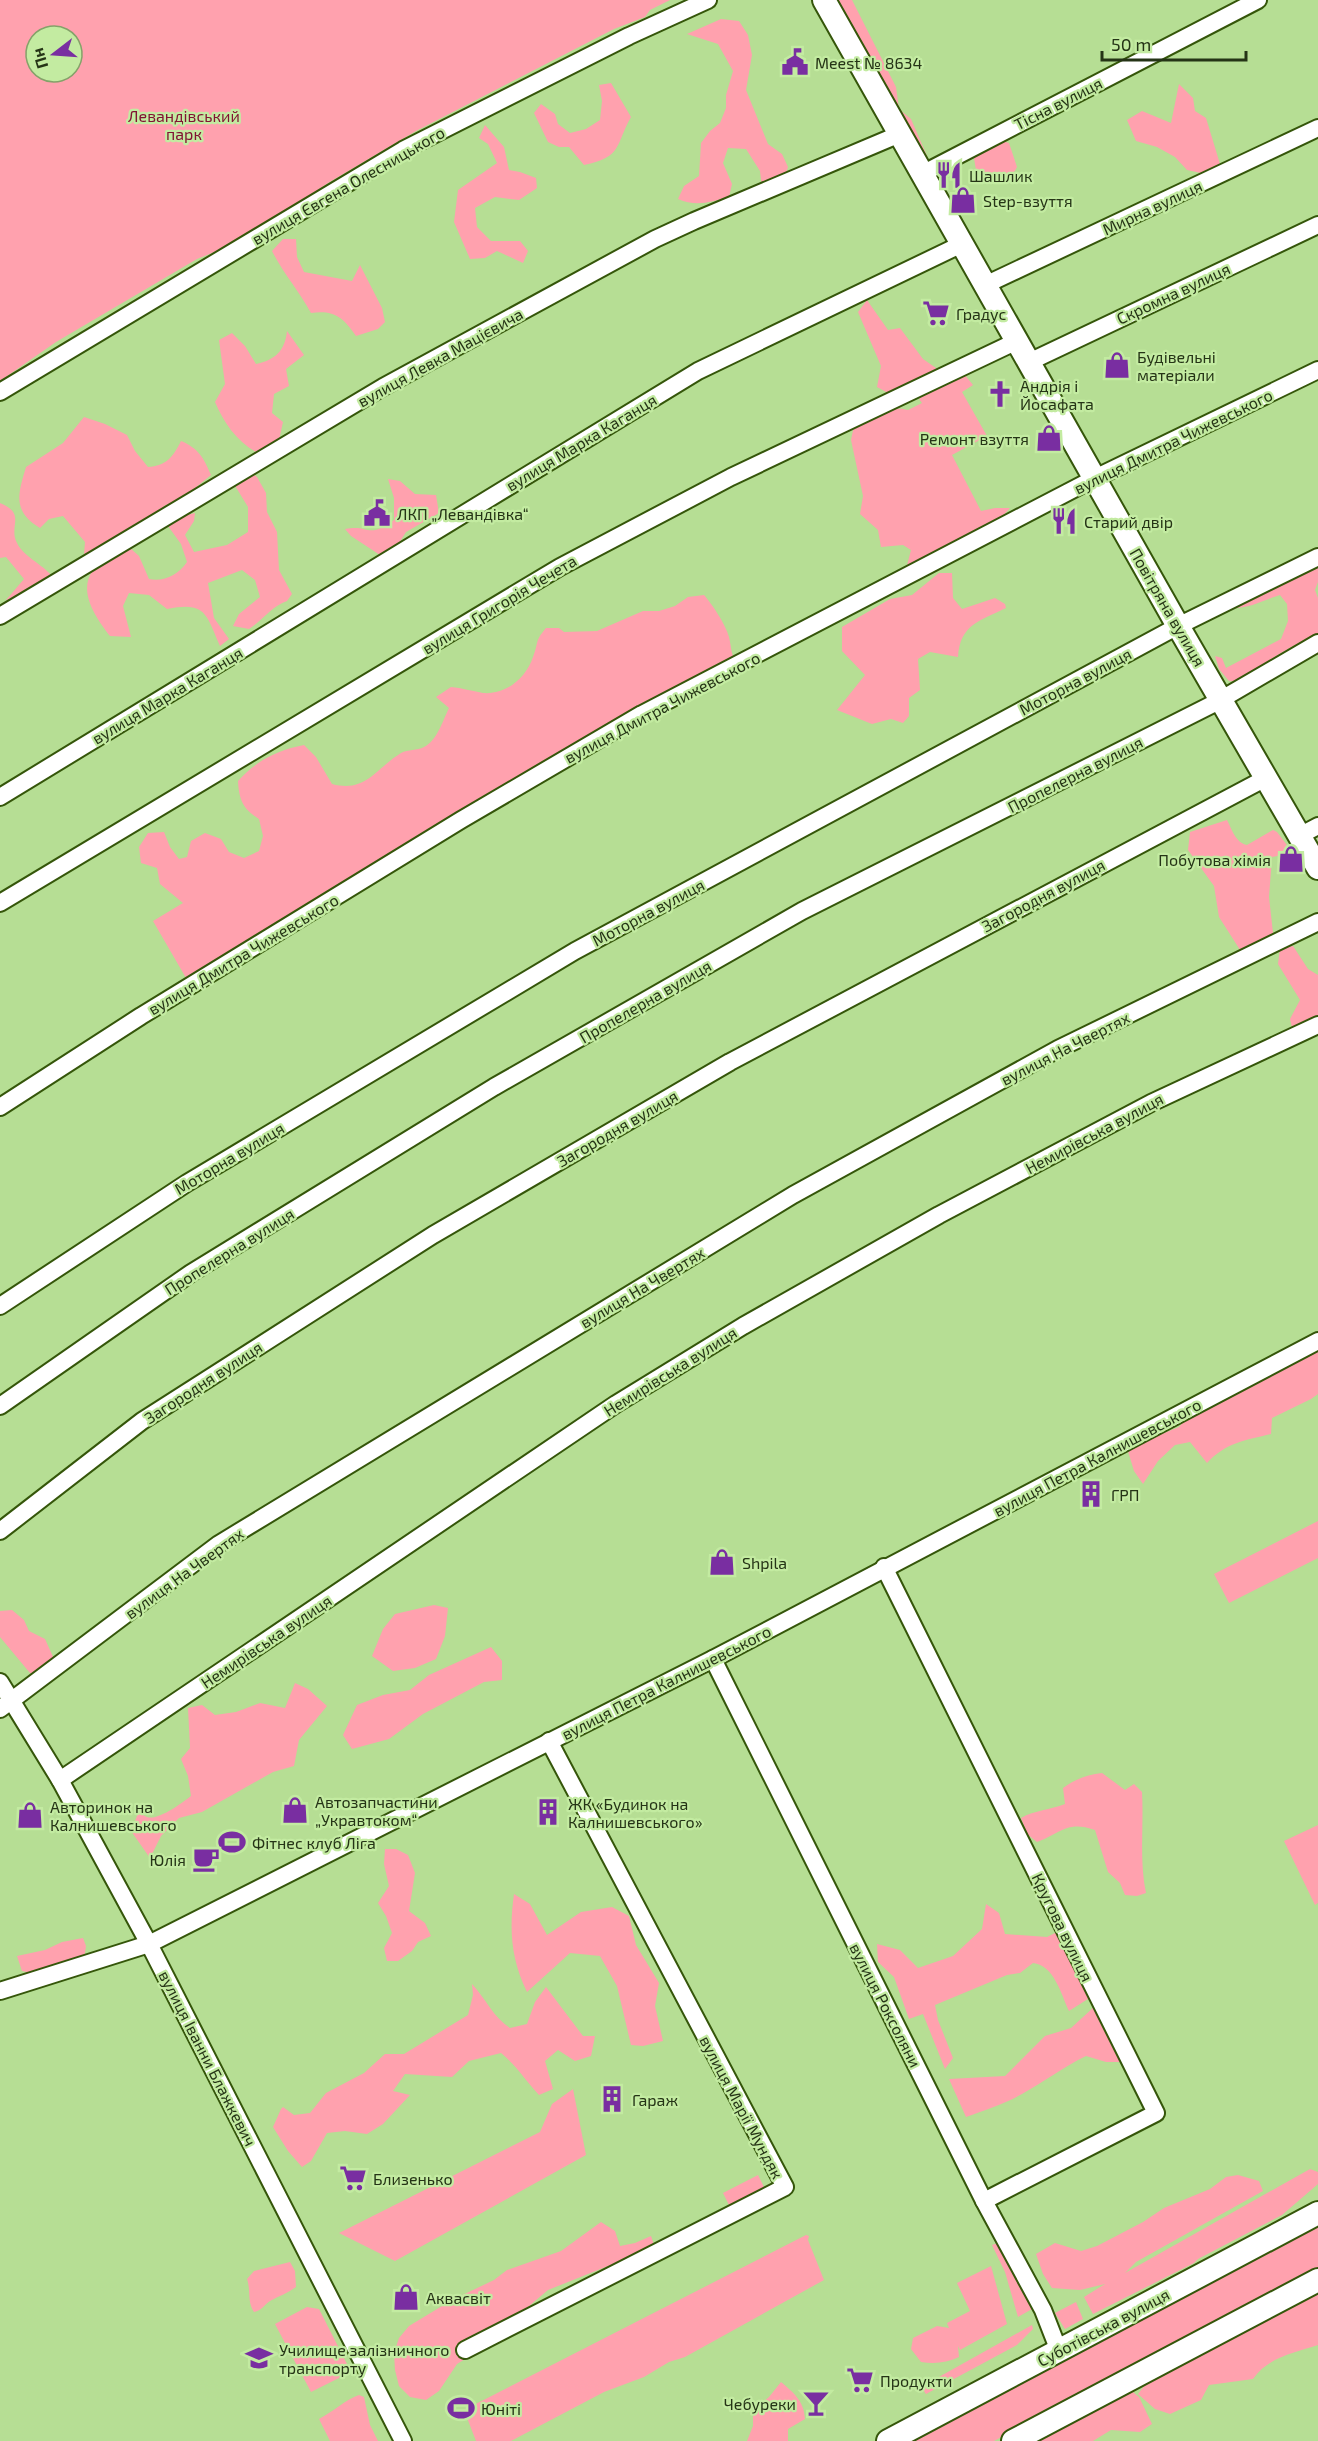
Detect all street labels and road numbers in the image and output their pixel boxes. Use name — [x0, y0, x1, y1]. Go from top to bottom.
street label: Тісна вулиця — [1011, 73, 1106, 134]
street label: вулиця Євгена Олесницького — [248, 122, 448, 249]
street label: Мирна вулиця — [1099, 176, 1205, 239]
street label: Скромна вулиця — [1113, 258, 1233, 329]
street label: вулиця Левка Мацієвича — [354, 304, 526, 411]
street label: вулиця Дмитра Чижевського — [1071, 385, 1276, 498]
street label: вулиця Марка Каганця — [502, 390, 660, 495]
street label: Повітряна вулиця — [1126, 544, 1210, 670]
street label: вулиця Григорія Чечета — [419, 550, 580, 658]
street label: вулиця Марка Каганця — [88, 643, 246, 748]
street label: Моторна вулиця — [1016, 643, 1135, 719]
street label: вулиця Дмитра Чижевського — [561, 647, 763, 768]
street label: Пропелерна вулиця — [1004, 732, 1146, 817]
street label: Загородня вулиця — [978, 855, 1108, 936]
street label: Моторна вулиця — [589, 874, 708, 950]
street label: вулиця Дмитра Чижевського — [144, 890, 342, 1019]
street label: Пропелерна вулиця — [576, 956, 715, 1047]
street label: вулиця На Чвертях — [998, 1007, 1133, 1090]
street label: Загородня вулиця — [553, 1086, 681, 1171]
street label: Немирівська вулиця — [1022, 1089, 1167, 1178]
street label: Моторна вулиця — [171, 1118, 288, 1199]
street label: Пропелерна вулиця — [161, 1203, 298, 1299]
street label: вулиця На Чвертях — [576, 1242, 709, 1333]
street label: Немирівська вулиця — [600, 1322, 741, 1421]
street label: Загородня вулиця — [141, 1337, 266, 1428]
street label: вулиця Петра Калнишевського — [990, 1394, 1204, 1521]
street label: вулиця На Чвертях — [121, 1523, 248, 1623]
street label: Немирівська вулиця — [197, 1590, 335, 1693]
street label: вулиця Петра Калнишевського — [558, 1621, 774, 1744]
street label: Кругова вулиця — [1028, 1870, 1097, 1985]
street label: вулиця Роксоляни — [846, 1940, 926, 2071]
street label: вулиця Іванни Блажкевич — [155, 1967, 261, 2149]
street label: вулиця Марії Мундяк — [695, 2032, 788, 2183]
street label: Суботівська вулиця — [1034, 2284, 1173, 2371]

